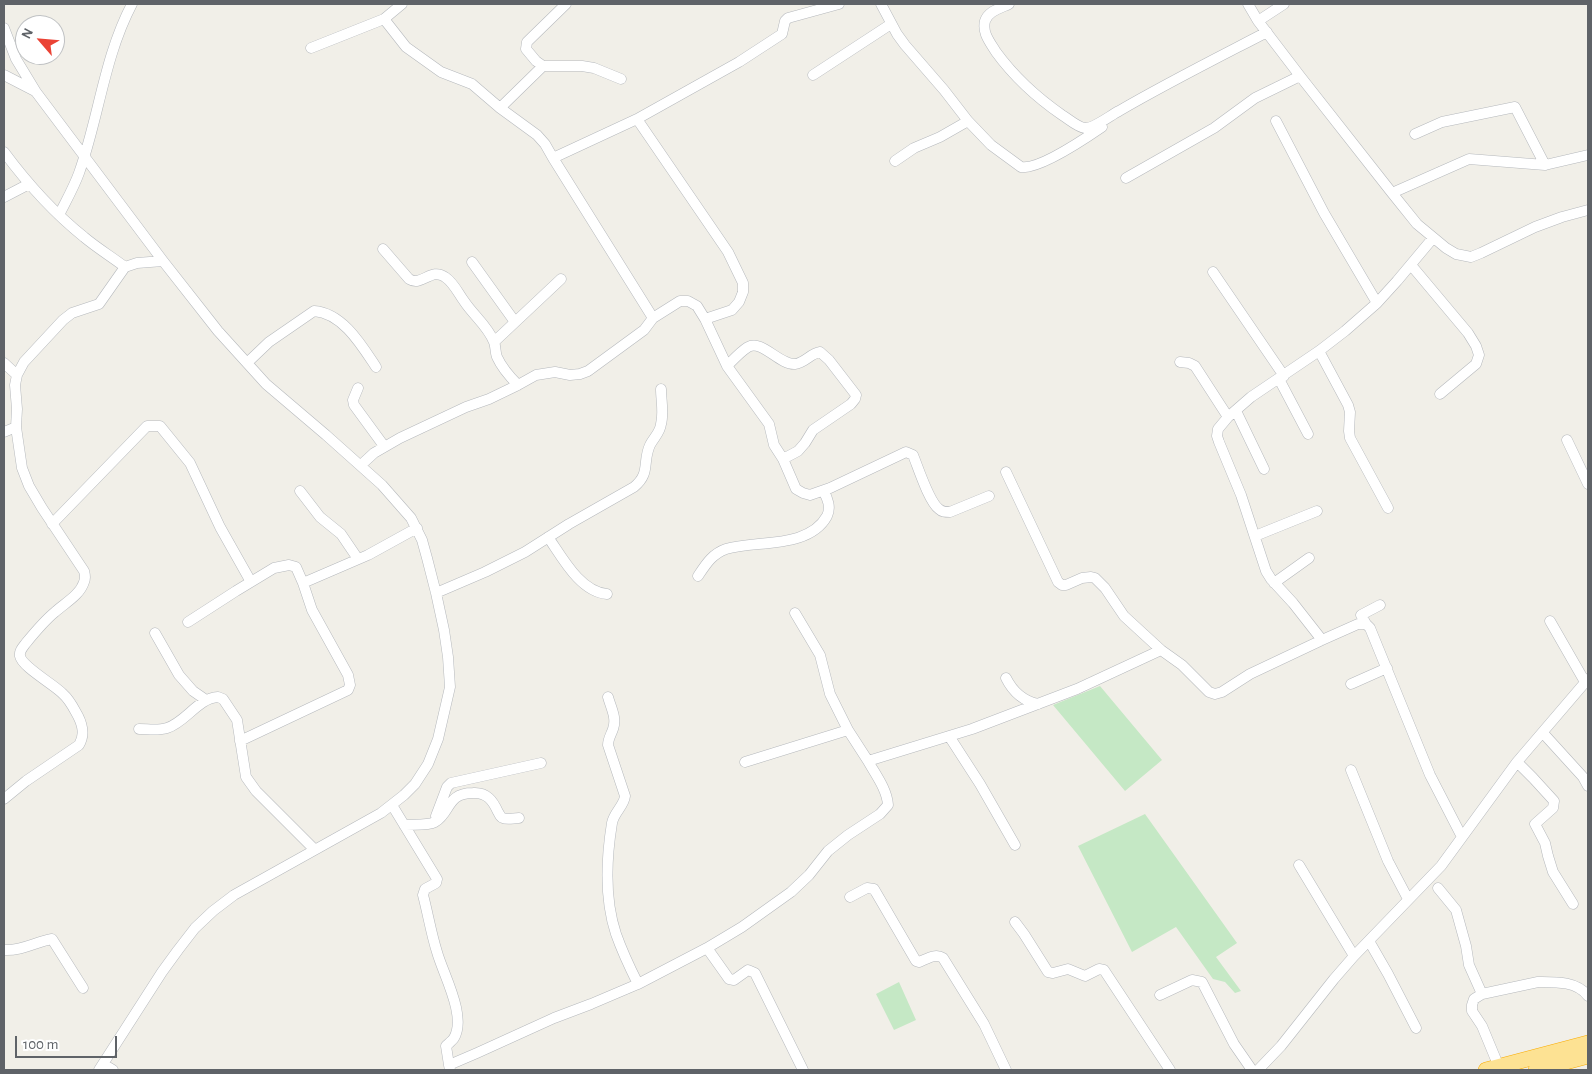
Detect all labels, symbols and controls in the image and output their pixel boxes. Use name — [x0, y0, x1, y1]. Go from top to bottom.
north arrow — [15, 15, 65, 65]
text: N — [19, 26, 36, 41]
scale bar — [18, 1026, 120, 1058]
text: 100 m — [23, 1037, 58, 1052]

